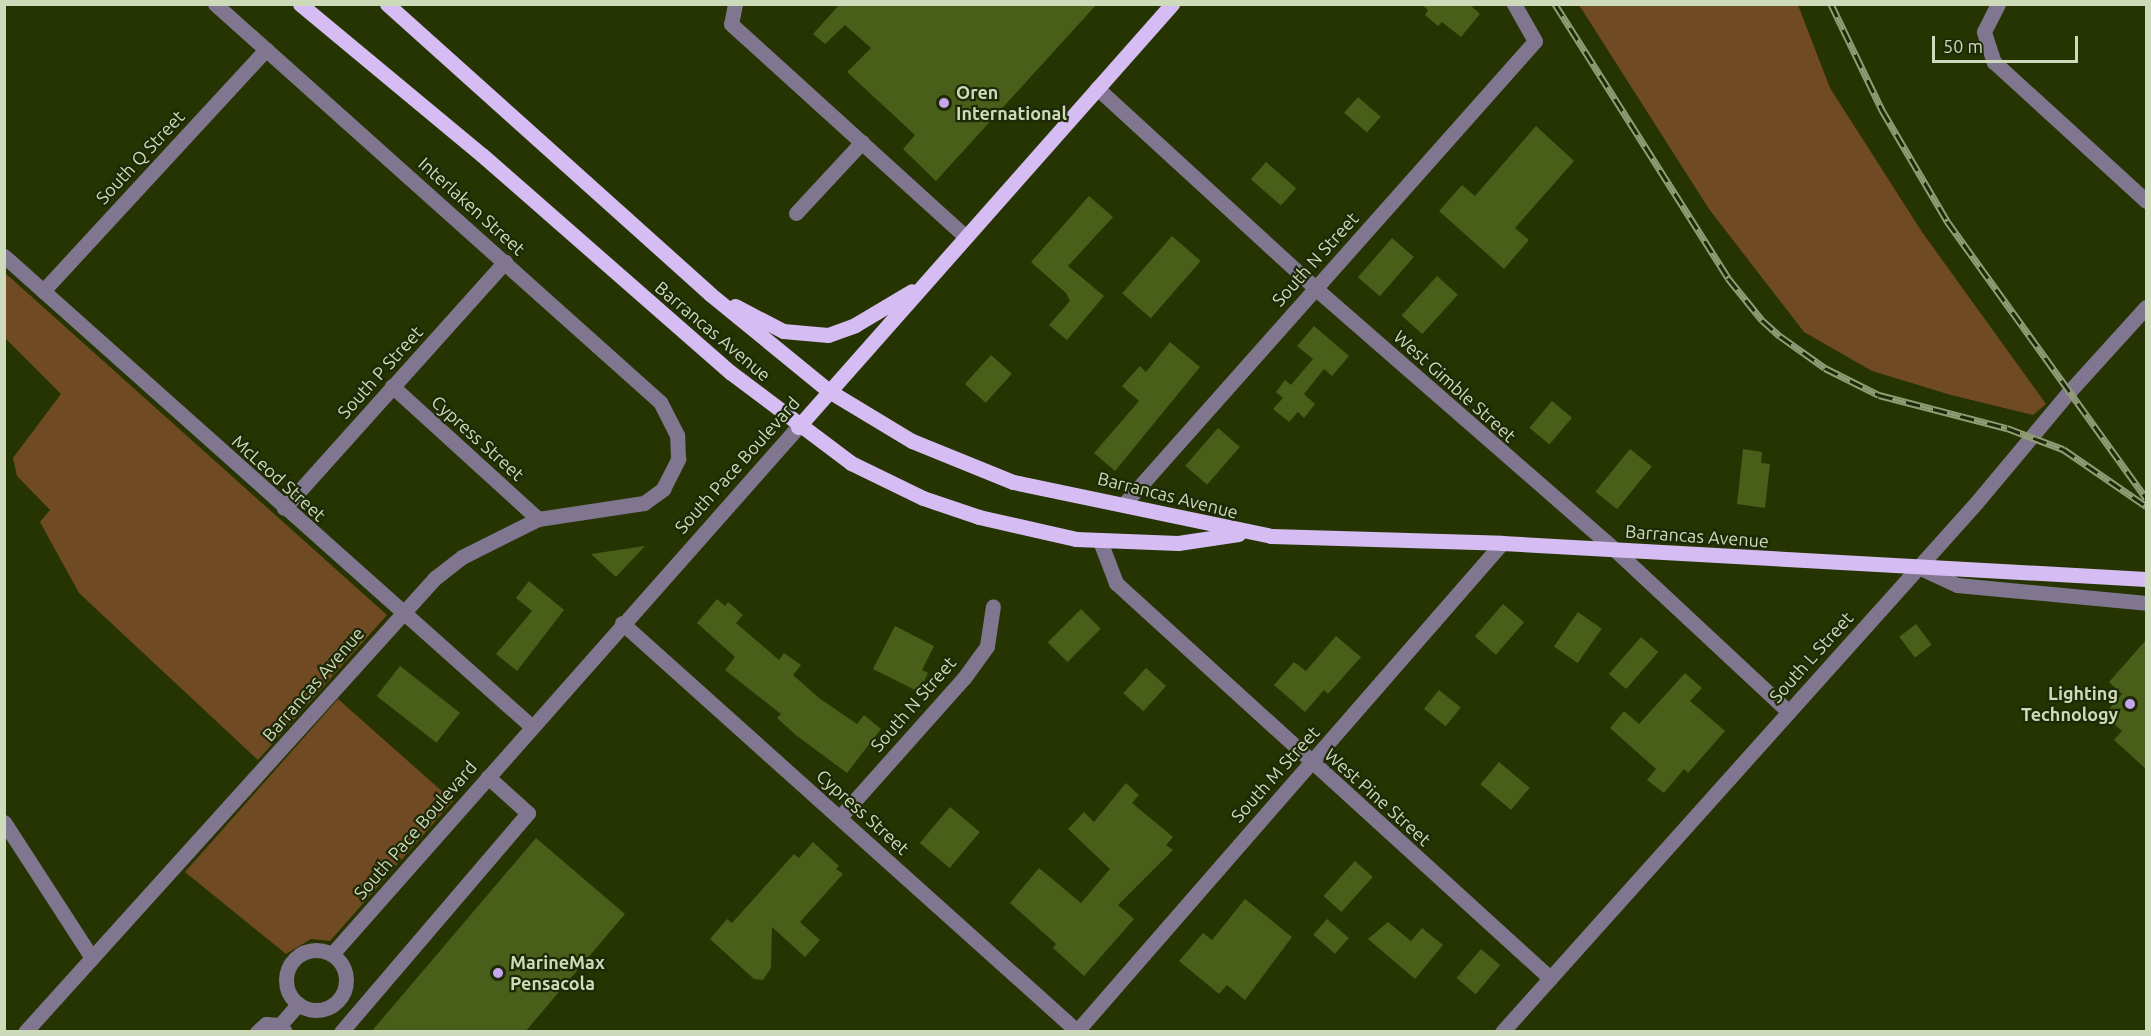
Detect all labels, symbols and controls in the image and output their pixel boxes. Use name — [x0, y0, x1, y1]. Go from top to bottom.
scale bar — [1935, 24, 2080, 62]
text: 50 m — [1943, 36, 1983, 56]
place label: Oren International — [956, 82, 1067, 124]
marker: Oren International — [937, 96, 951, 110]
street label: South Q Street — [91, 106, 189, 208]
street label: Interlaken Street — [414, 152, 530, 260]
street label: South N Street — [1267, 208, 1363, 310]
street label: Barrancas Avenue — [651, 276, 775, 386]
street label: South P Street — [333, 321, 427, 423]
street label: West Gimble Street — [1390, 326, 1520, 446]
street label: Cypress Street — [427, 391, 529, 485]
street label: South Pace Boulevard — [670, 392, 804, 538]
street label: McLeod Street — [228, 430, 330, 526]
street label: Barrancas Avenue — [1096, 467, 1240, 523]
street label: Barrancas Avenue — [1624, 520, 1770, 552]
street label: South L Street — [1764, 607, 1858, 707]
street label: Barrancas Avenue — [258, 623, 368, 745]
street label: South N Street — [866, 652, 960, 756]
place label: Lighting Technology — [2021, 683, 2118, 726]
marker: Lighting Technology — [2123, 697, 2137, 711]
street label: South M Street — [1226, 722, 1324, 826]
street label: West Pine Street — [1321, 744, 1435, 850]
street label: South Pace Boulevard — [349, 756, 481, 904]
street label: Cypress Street — [812, 765, 914, 859]
place label: MarineMax Pensacola — [510, 952, 605, 994]
marker: MarineMax Pensacola — [491, 966, 505, 980]

